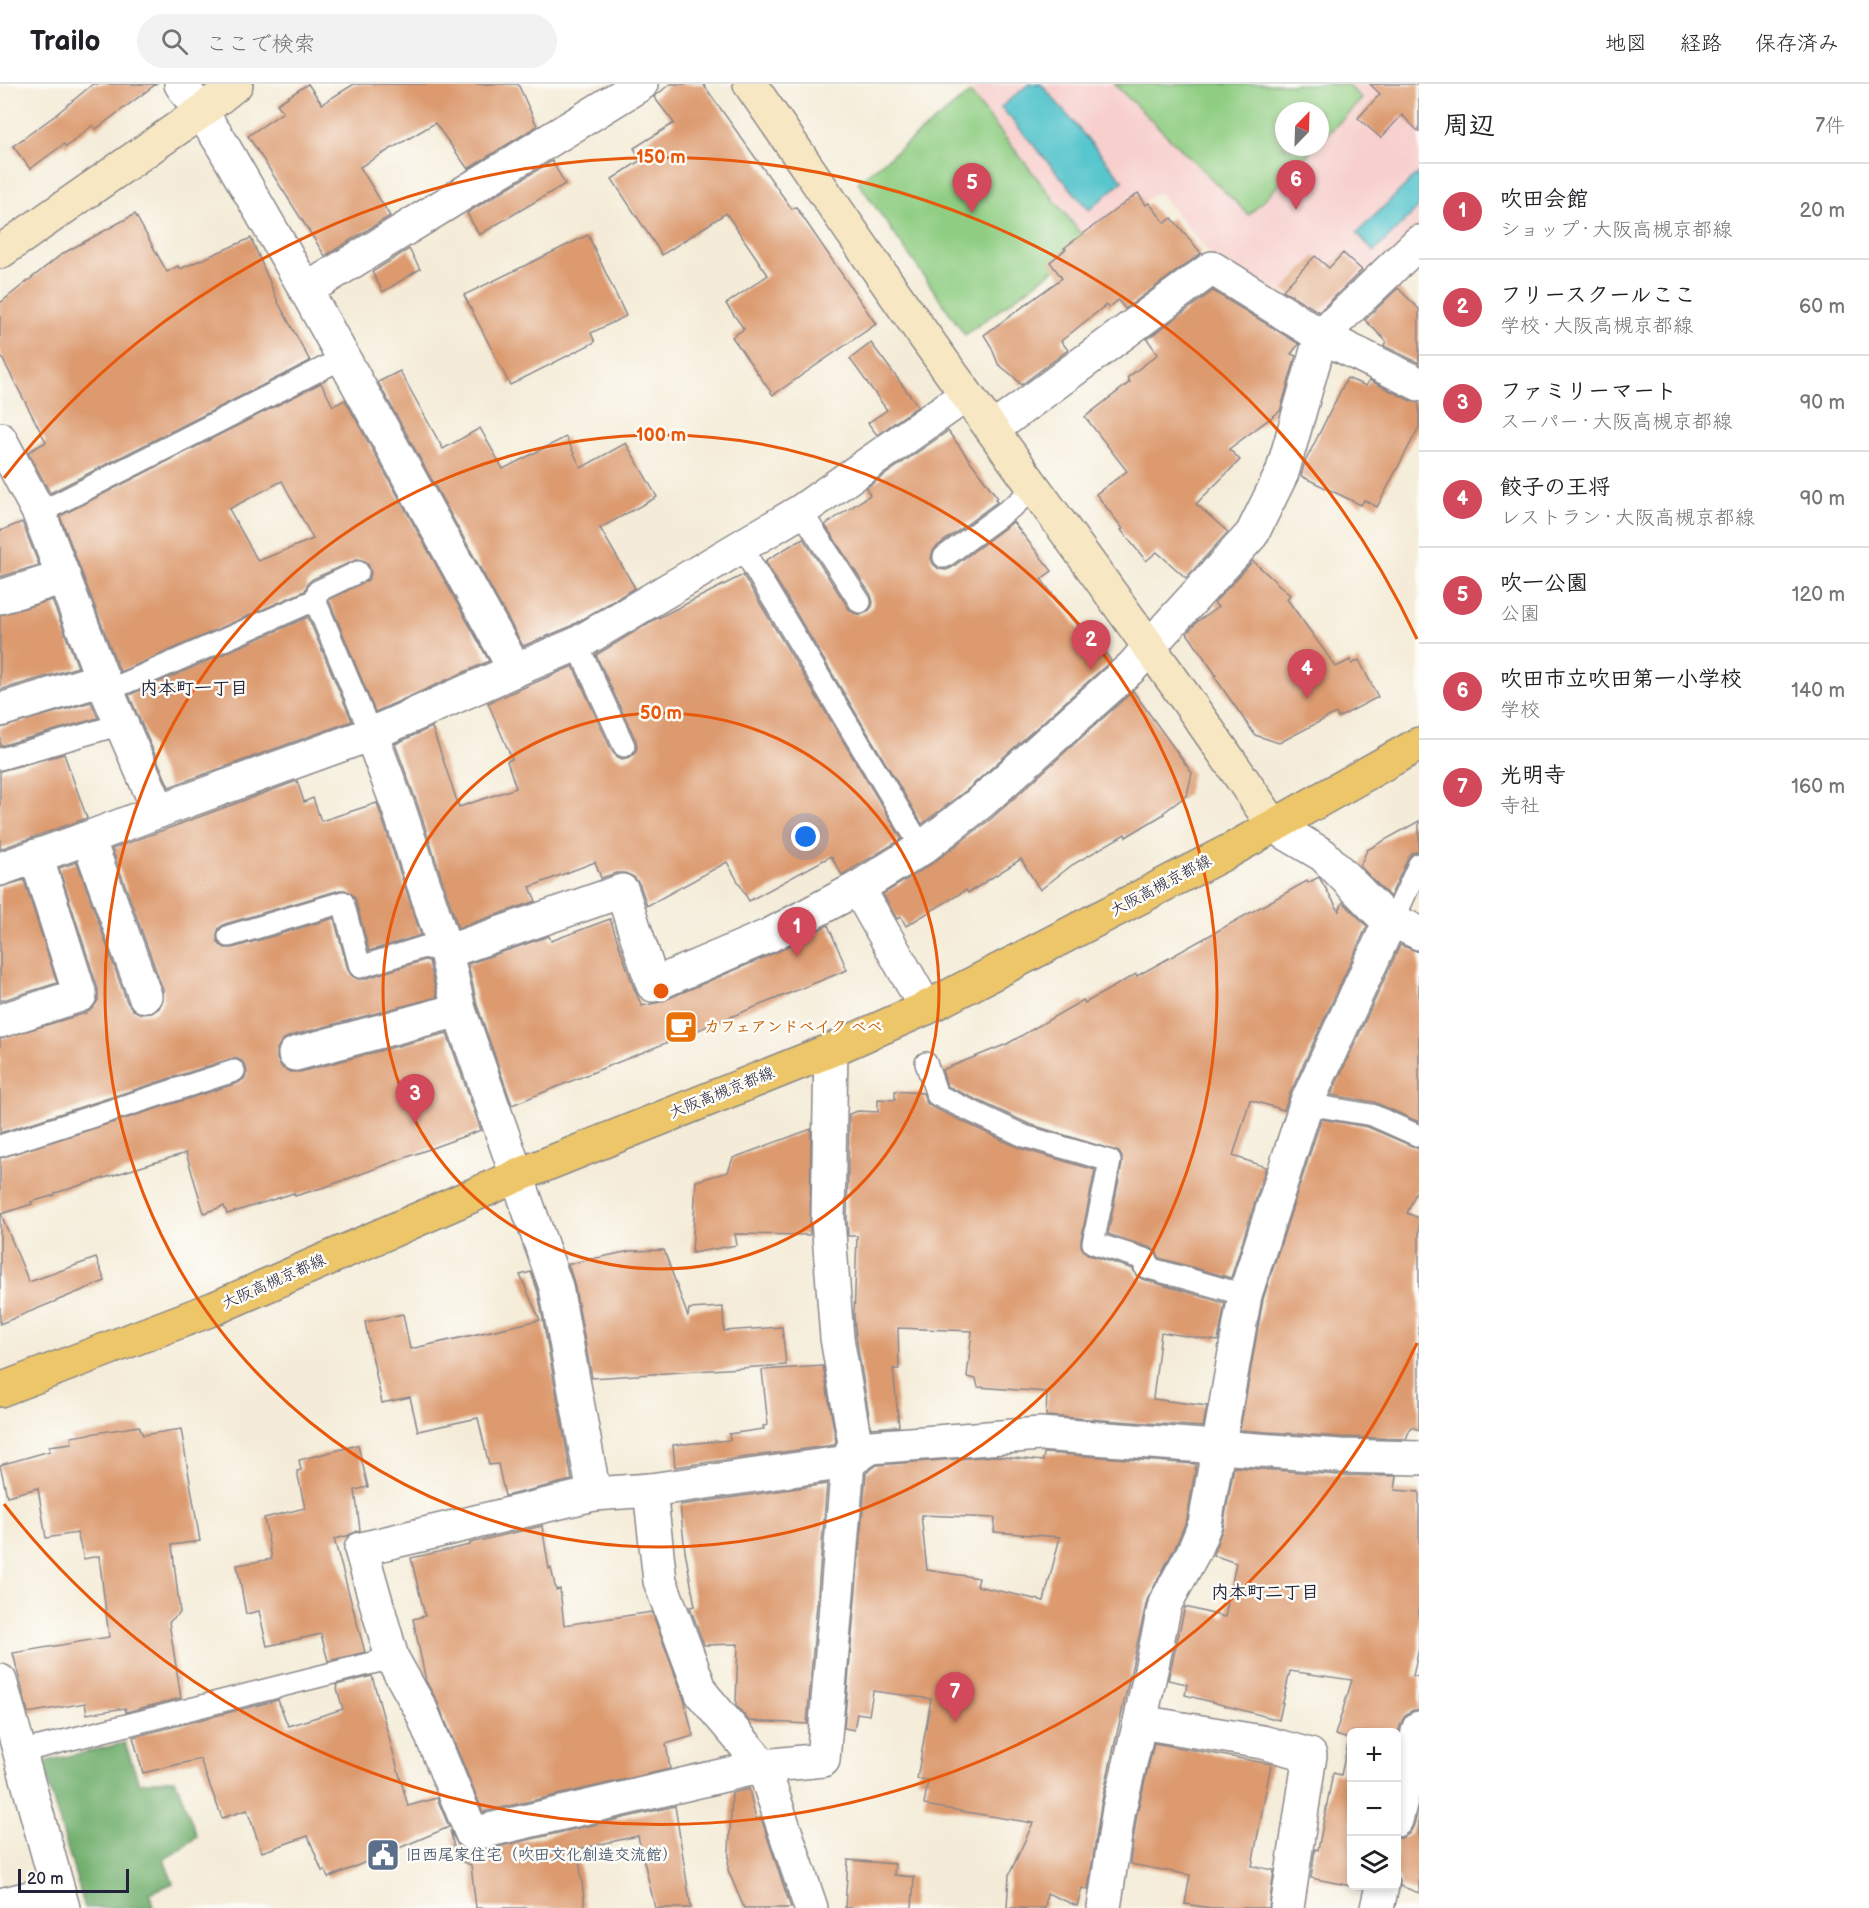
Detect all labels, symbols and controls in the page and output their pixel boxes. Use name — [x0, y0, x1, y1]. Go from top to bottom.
search box — [137, 14, 557, 68]
text: Trailo — [30, 25, 101, 58]
icon: search — [158, 25, 191, 58]
text: ここで検索 — [206, 31, 316, 58]
text: 地図 — [1605, 31, 1647, 56]
text: 経路 — [1680, 31, 1722, 56]
text: 保存済み — [1755, 31, 1839, 56]
north arrow — [1275, 102, 1329, 156]
text: 周辺 — [1443, 111, 1495, 142]
text: 7件 — [1815, 114, 1845, 138]
text: 150 m — [636, 147, 686, 168]
pin: 6 — [1276, 160, 1316, 210]
pin: 5 — [952, 164, 992, 213]
text: 吹田会館 — [1500, 186, 1588, 213]
text: 1 — [1458, 199, 1467, 223]
text: 20 m — [1800, 199, 1845, 223]
text: ショップ · 大阪高槻京都線 — [1500, 218, 1732, 242]
text: フリースクールここ — [1500, 282, 1696, 309]
text: 2 — [1457, 295, 1468, 319]
text: 60 m — [1799, 295, 1845, 319]
text: 学校 · 大阪高槻京都線 — [1500, 314, 1693, 338]
text: ファミリーマート — [1500, 378, 1677, 405]
text: 3 — [1457, 391, 1468, 415]
text: 90 m — [1800, 391, 1845, 415]
text: スーパー · 大阪高槻京都線 — [1500, 410, 1732, 434]
text: 100 m — [636, 425, 686, 446]
text: 餃子の王将 — [1500, 474, 1610, 501]
text: 4 — [1457, 487, 1468, 511]
text: 90 m — [1800, 487, 1845, 511]
text: レストラン · 大阪高槻京都線 — [1500, 506, 1755, 530]
text: 吹一公園 — [1500, 570, 1588, 597]
text: 5 — [1457, 583, 1468, 607]
text: 120 m — [1792, 583, 1845, 607]
text: 公園 — [1500, 602, 1540, 626]
pin: 2 — [1072, 620, 1110, 670]
pin: 4 — [1288, 650, 1326, 699]
text: 吹田市立吹田第一小学校 — [1500, 666, 1742, 693]
district label: 内本町一丁目 — [140, 678, 248, 699]
text: 6 — [1456, 679, 1469, 703]
text: 140 m — [1791, 679, 1845, 703]
text: 学校 — [1500, 698, 1540, 722]
text: 50 m — [640, 703, 682, 724]
text: 光明寺 — [1500, 762, 1566, 789]
text: 7 — [1457, 775, 1468, 799]
text: 160 m — [1791, 775, 1845, 799]
text: 寺社 — [1500, 794, 1540, 818]
your location — [791, 822, 820, 851]
street label: 大阪高槻京都線 — [1107, 851, 1215, 921]
pin: 1 — [778, 908, 816, 957]
centre of rings — [651, 981, 671, 1001]
cafe icon: カフェアンドベイク ベベ — [663, 1009, 699, 1045]
place label: カフェアンドベイク ベベ — [704, 1018, 883, 1037]
street label: 大阪高槻京都線 — [667, 1063, 777, 1123]
pin: 3 — [396, 1074, 434, 1124]
street label: 大阪高槻京都線 — [219, 1251, 329, 1313]
district label: 内本町二丁目 — [1211, 1582, 1319, 1603]
pin: 7 — [936, 1672, 974, 1722]
map controls — [1347, 1728, 1401, 1890]
button: + — [1347, 1728, 1401, 1782]
button: − — [1347, 1782, 1401, 1836]
button: layers — [1347, 1836, 1401, 1890]
public building icon: 旧西尾家住宅（吹田文化創造交流館） — [365, 1837, 401, 1873]
place label: 旧西尾家住宅（吹田文化創造交流館） — [406, 1846, 678, 1865]
scale bar — [18, 1866, 129, 1894]
text: 20 m — [27, 1870, 63, 1889]

